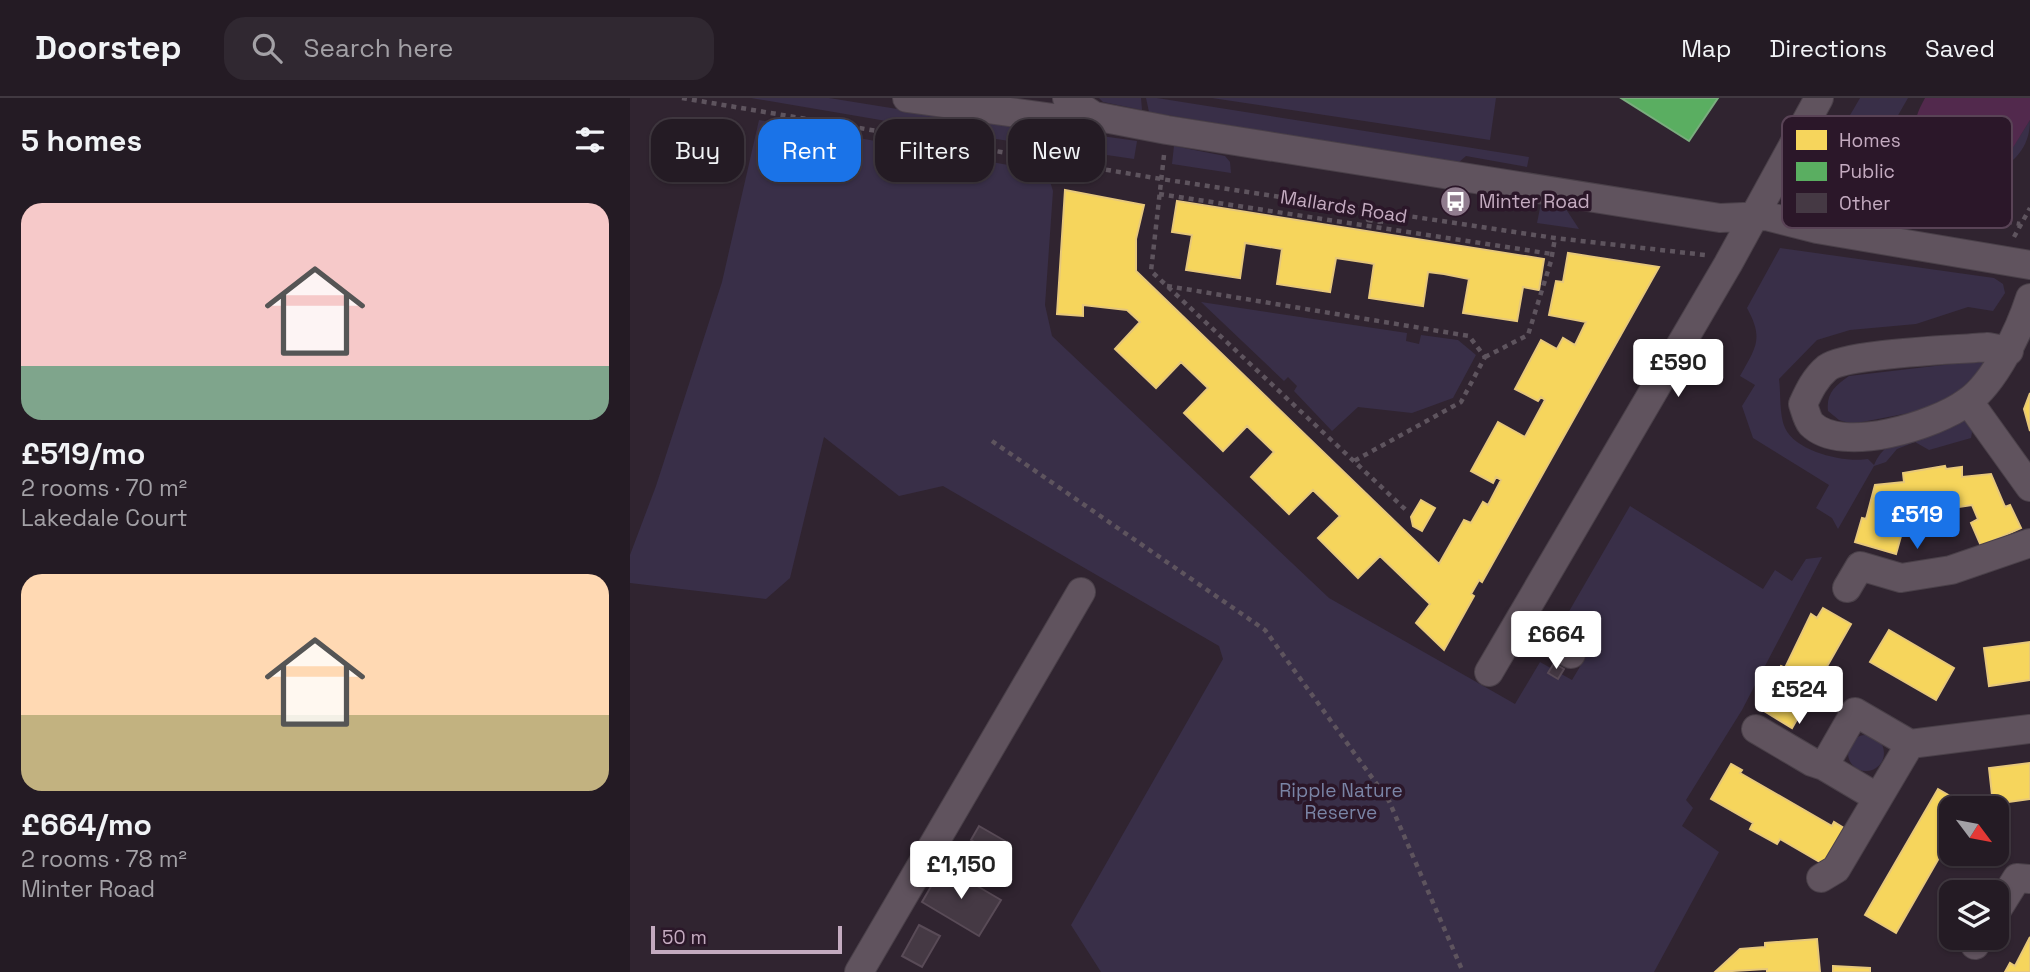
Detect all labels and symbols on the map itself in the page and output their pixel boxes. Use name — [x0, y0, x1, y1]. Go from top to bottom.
legend — [1782, 116, 2012, 228]
text: Homes — [1839, 128, 1901, 153]
text: Public — [1839, 159, 1895, 184]
street label: Mallards Road — [1279, 184, 1409, 229]
bus stop icon: Minter Road — [1439, 184, 1473, 218]
place label: Minter Road — [1479, 189, 1590, 214]
text: Other — [1839, 191, 1891, 216]
pin: £590 — [1637, 340, 1719, 399]
pin: £519 — [1876, 491, 1958, 551]
pin: £664 — [1515, 612, 1597, 671]
pin: £524 — [1758, 666, 1840, 726]
park label: Ripple Nature Reserve — [1279, 778, 1403, 825]
north arrow — [1939, 796, 2009, 866]
pin: £1,150 — [904, 842, 1018, 901]
scale bar — [651, 923, 842, 955]

